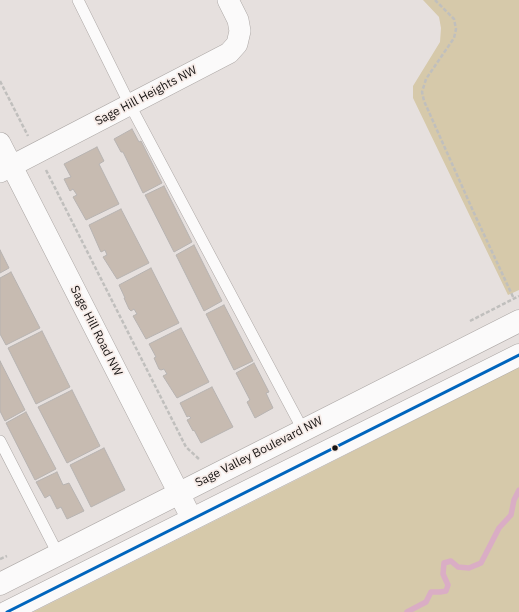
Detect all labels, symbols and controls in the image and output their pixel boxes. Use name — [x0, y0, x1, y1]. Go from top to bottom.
street label: Sage Hill Heights NW — [93, 63, 199, 129]
street label: Sage Hill Road NW — [67, 283, 125, 379]
street label: Sage Valley Boulevard NW — [193, 414, 325, 490]
unlabelled marker — [330, 443, 340, 453]

